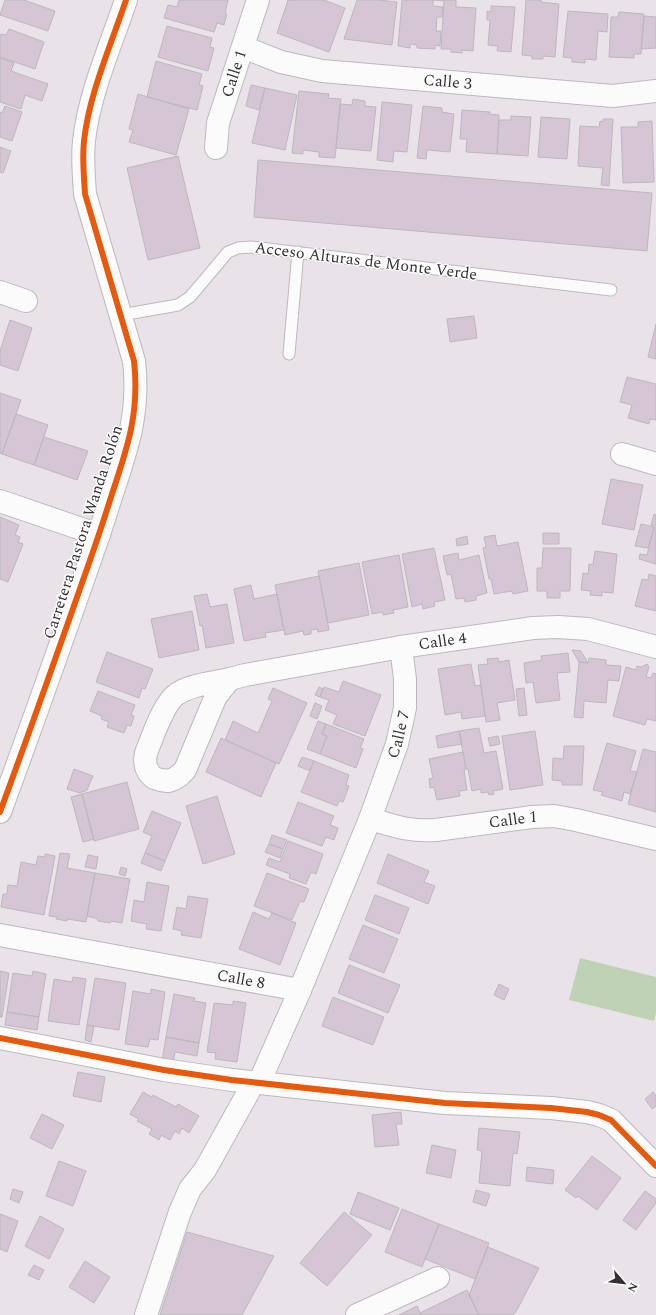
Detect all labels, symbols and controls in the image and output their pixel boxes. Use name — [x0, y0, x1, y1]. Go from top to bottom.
street label: Calle 1 — [215, 47, 253, 100]
street label: Calle 3 — [422, 68, 473, 96]
street label: Acceso Alturas de Monte Verde — [253, 235, 479, 287]
street label: Carretera Pastora Wanda Rolón — [37, 422, 129, 642]
street label: Calle 4 — [417, 626, 468, 656]
street label: Calle 7 — [381, 708, 416, 762]
street label: Calle 1 — [487, 805, 538, 835]
street label: Calle 8 — [215, 963, 267, 995]
north arrow — [604, 1263, 644, 1303]
text: N — [623, 1280, 642, 1295]

